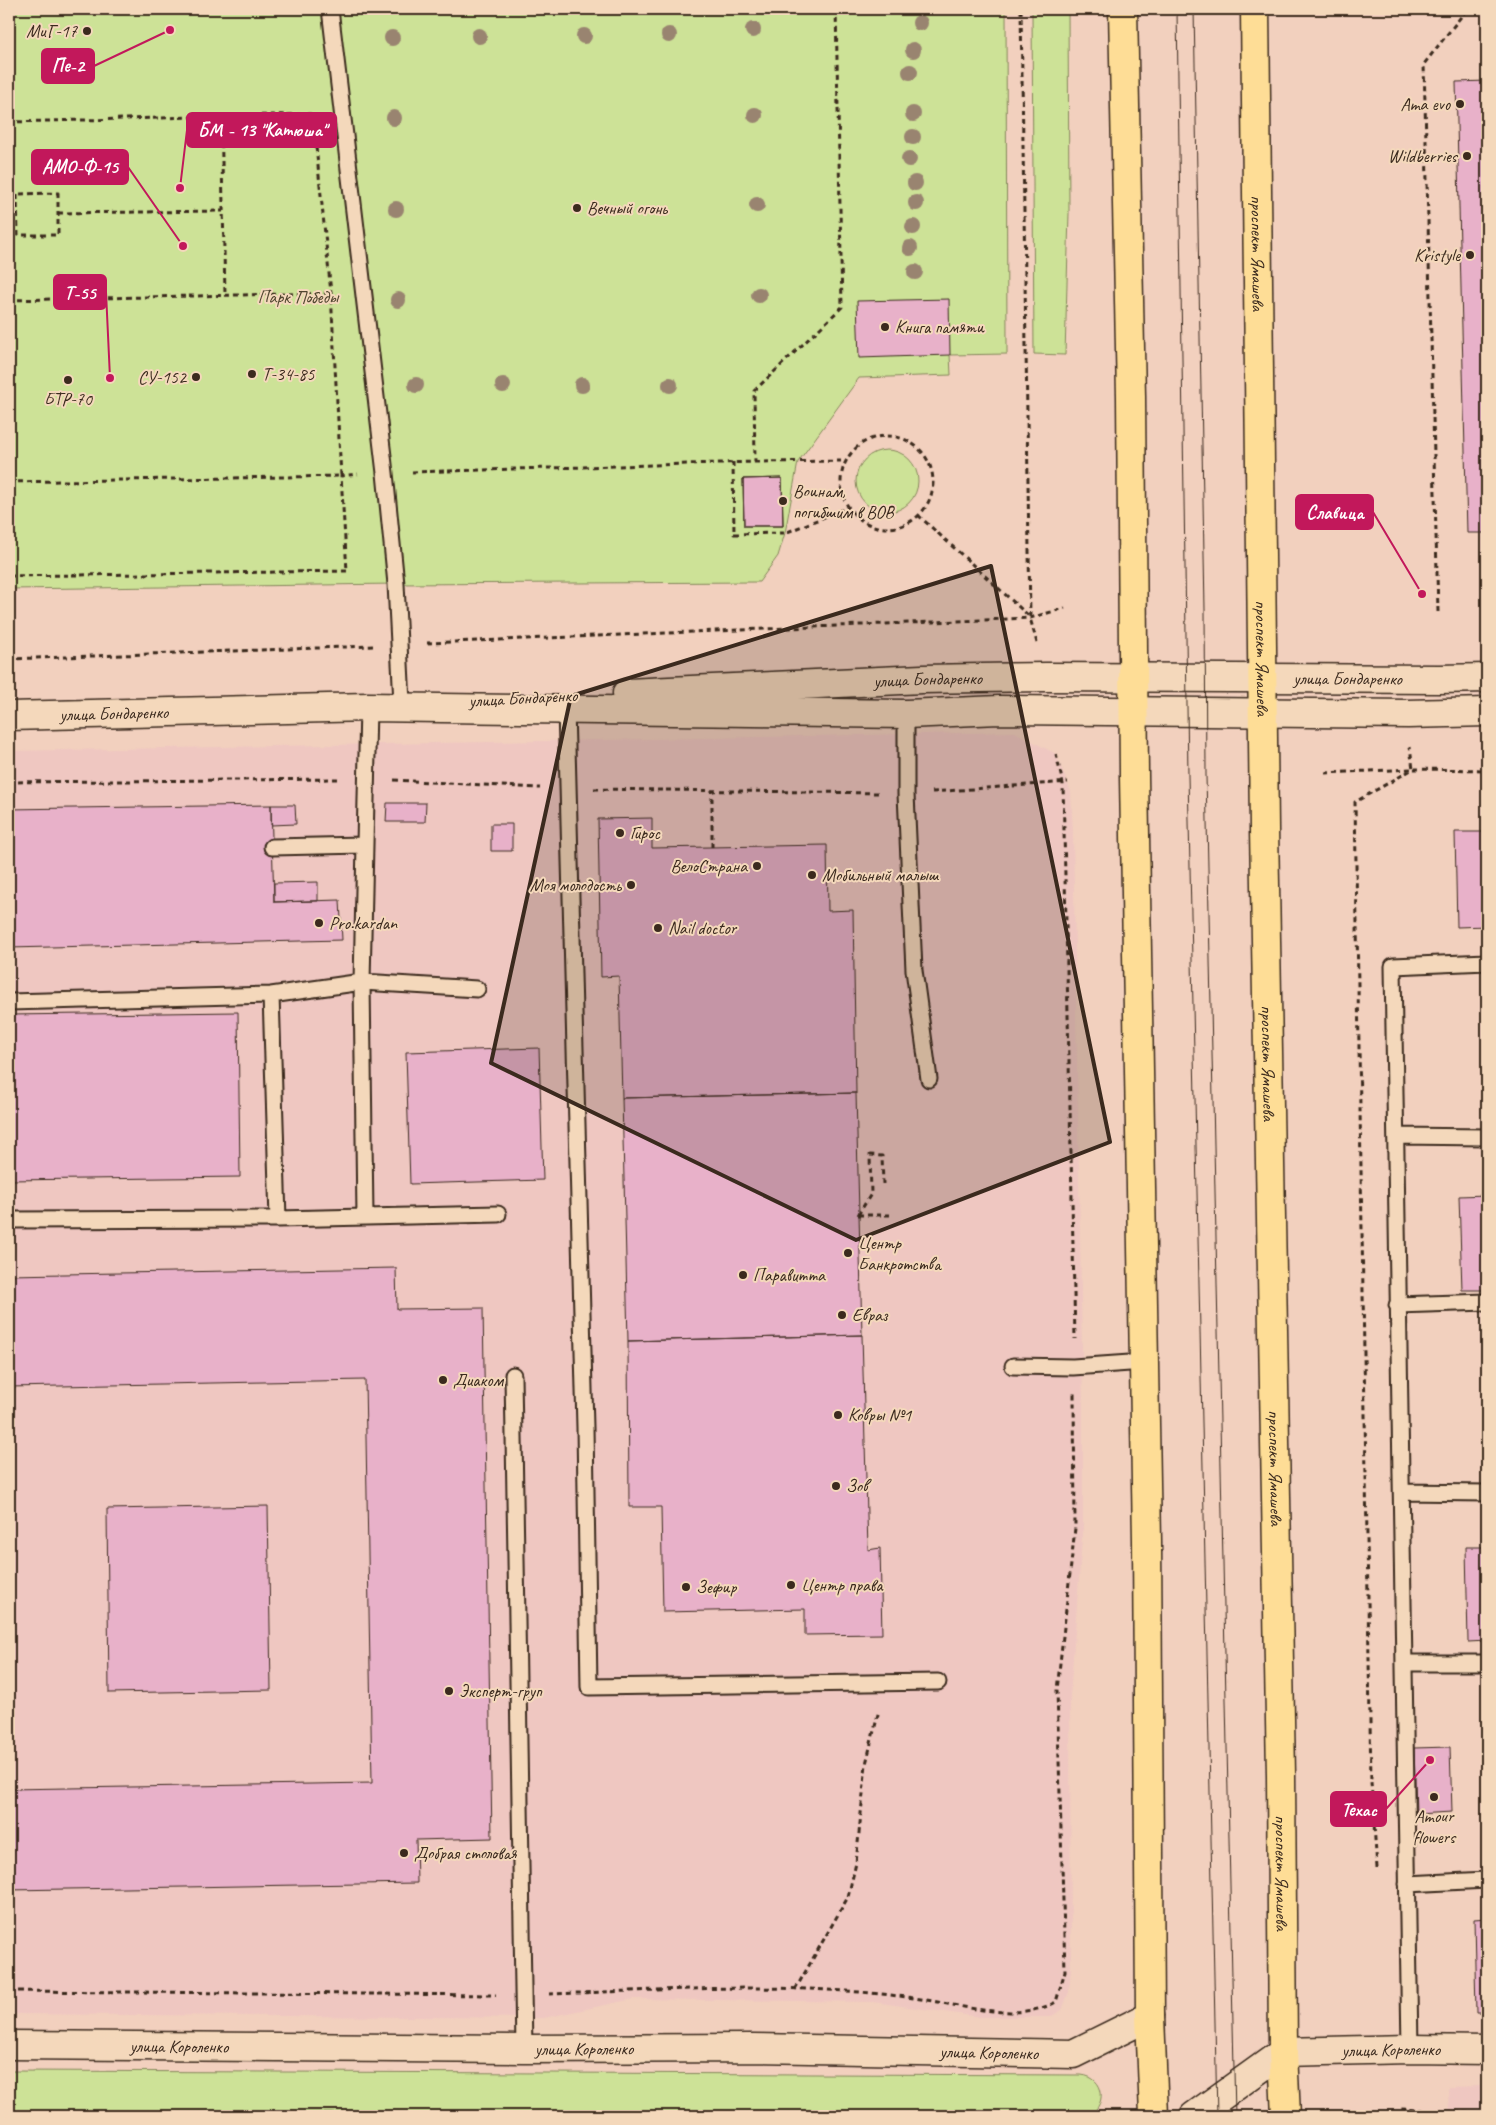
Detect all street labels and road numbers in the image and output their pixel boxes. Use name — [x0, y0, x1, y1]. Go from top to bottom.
street label: проспект Ямашева — [1246, 195, 1269, 313]
street label: проспект Ямашева — [1250, 600, 1274, 718]
street label: улица Бондаренко — [872, 667, 984, 692]
street label: улица Бондаренко — [1292, 667, 1404, 690]
street label: улица Бондаренко — [467, 684, 579, 712]
street label: улица Бондаренко — [58, 701, 170, 726]
street label: проспект Ямашева — [1256, 1005, 1280, 1123]
street label: проспект Ямашева — [1263, 1410, 1288, 1528]
street label: проспект Ямашева — [1270, 1815, 1293, 1933]
street label: улица Короленко — [129, 2035, 230, 2058]
street label: улица Короленко — [534, 2038, 635, 2060]
street label: улица Короленко — [1340, 2038, 1442, 2062]
street label: улица Короленко — [938, 2040, 1040, 2064]

